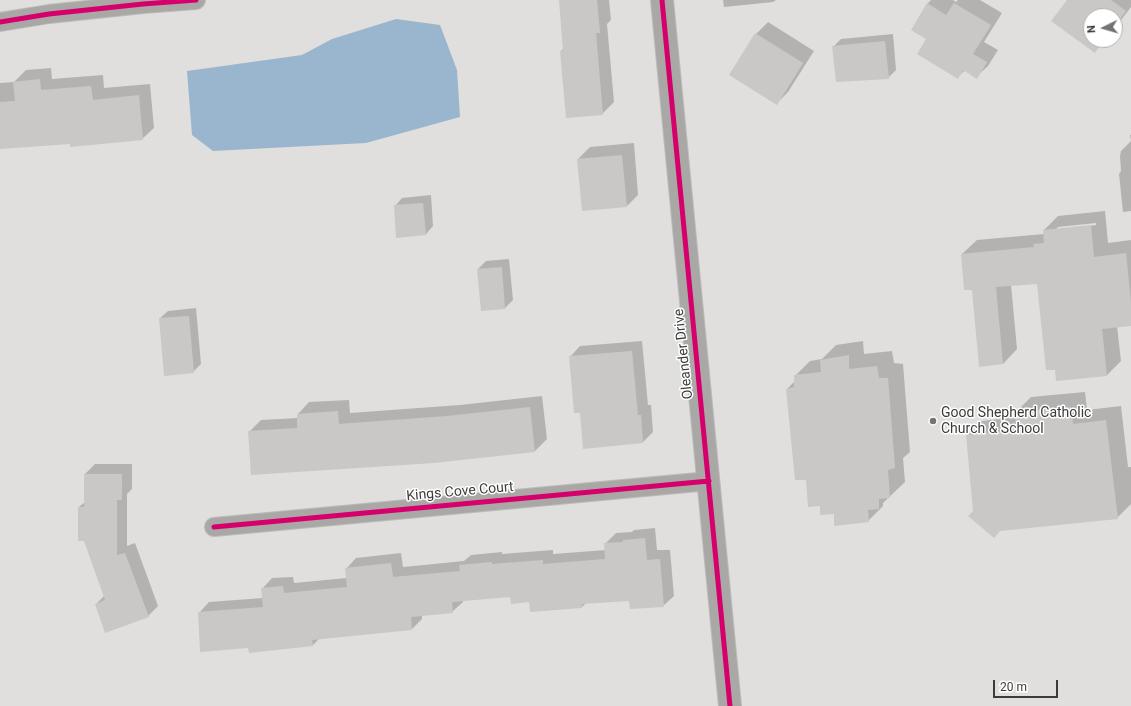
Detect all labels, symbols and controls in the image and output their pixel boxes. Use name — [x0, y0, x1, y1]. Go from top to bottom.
north arrow — [1083, 8, 1123, 48]
text: N — [1085, 25, 1098, 33]
street label: Oleander Drive — [671, 308, 697, 400]
place label: Good Shepherd Catholic Church & School — [941, 405, 1091, 438]
marker: Good Shepherd Catholic Church & School — [928, 416, 938, 426]
street label: Kings Cove Court — [406, 479, 514, 505]
scale bar — [995, 672, 1060, 698]
text: 20 m — [1000, 680, 1027, 694]

